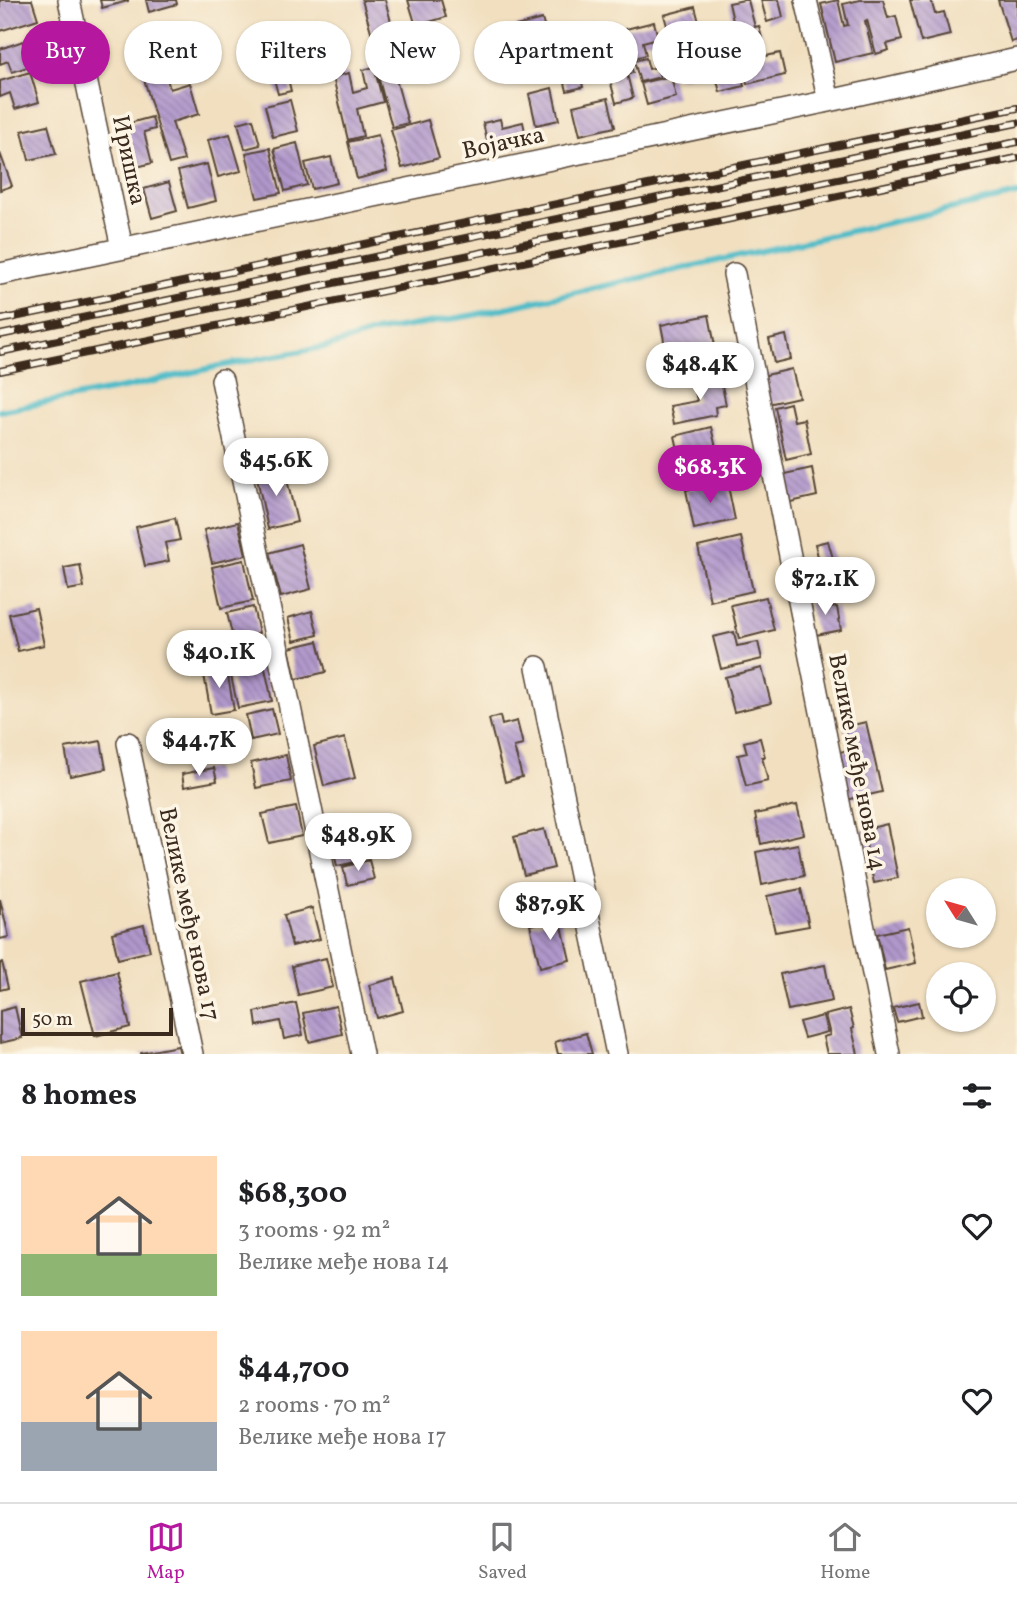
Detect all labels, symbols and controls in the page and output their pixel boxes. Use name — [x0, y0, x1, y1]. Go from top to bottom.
chip: Buy — [21, 21, 110, 84]
chip: Rent — [124, 21, 222, 84]
chip: Filters — [236, 21, 351, 84]
chip: New — [365, 21, 460, 84]
chip: Apartment — [474, 21, 638, 84]
chip: House — [652, 21, 766, 84]
street label: Иришка — [102, 112, 154, 209]
street label: Војачка — [459, 119, 548, 169]
pin: $48.4K — [643, 342, 757, 402]
text: $48.4K — [662, 349, 738, 381]
pin: $45.6K — [219, 438, 333, 498]
text: $45.6K — [239, 445, 313, 477]
pin: $68.3K — [653, 446, 767, 505]
text: $68.3K — [674, 452, 746, 484]
pin: $72.1K — [768, 558, 882, 617]
text: $72.1K — [791, 564, 859, 596]
pin: $40.1K — [162, 630, 276, 690]
text: $40.1K — [183, 637, 255, 669]
street label: Велике међе нова 14 — [818, 651, 894, 874]
pin: $44.7K — [142, 718, 256, 778]
text: $44.7K — [162, 725, 236, 757]
street label: Велике међе нова 17 — [149, 804, 227, 1024]
pin: $48.9K — [301, 814, 415, 873]
text: $48.9K — [321, 820, 395, 852]
north arrow — [926, 878, 996, 948]
map controls — [926, 878, 996, 1032]
pin: $87.9K — [493, 883, 607, 942]
text: $87.9K — [515, 889, 585, 921]
button: locate — [926, 962, 996, 1032]
scale bar — [21, 1005, 173, 1037]
text: 50 m — [32, 1007, 73, 1033]
text: 8 homes — [21, 1075, 137, 1117]
icon: filters — [958, 1077, 996, 1115]
text: $68,300 — [238, 1173, 347, 1215]
icon: home — [77, 1184, 161, 1268]
icon: heart — [958, 1207, 996, 1245]
text: 3 rooms · 92 m² — [238, 1215, 390, 1247]
text: Велике међе нова 14 — [238, 1247, 449, 1279]
text: $44,700 — [238, 1348, 349, 1390]
icon: home — [77, 1359, 161, 1443]
icon: heart — [958, 1382, 996, 1420]
text: 2 rooms · 70 m² — [238, 1390, 391, 1422]
text: Велике међе нова 17 — [238, 1422, 447, 1454]
tab: Map — [147, 1518, 185, 1586]
tab: Saved — [478, 1518, 527, 1586]
tab: Home — [820, 1518, 870, 1586]

